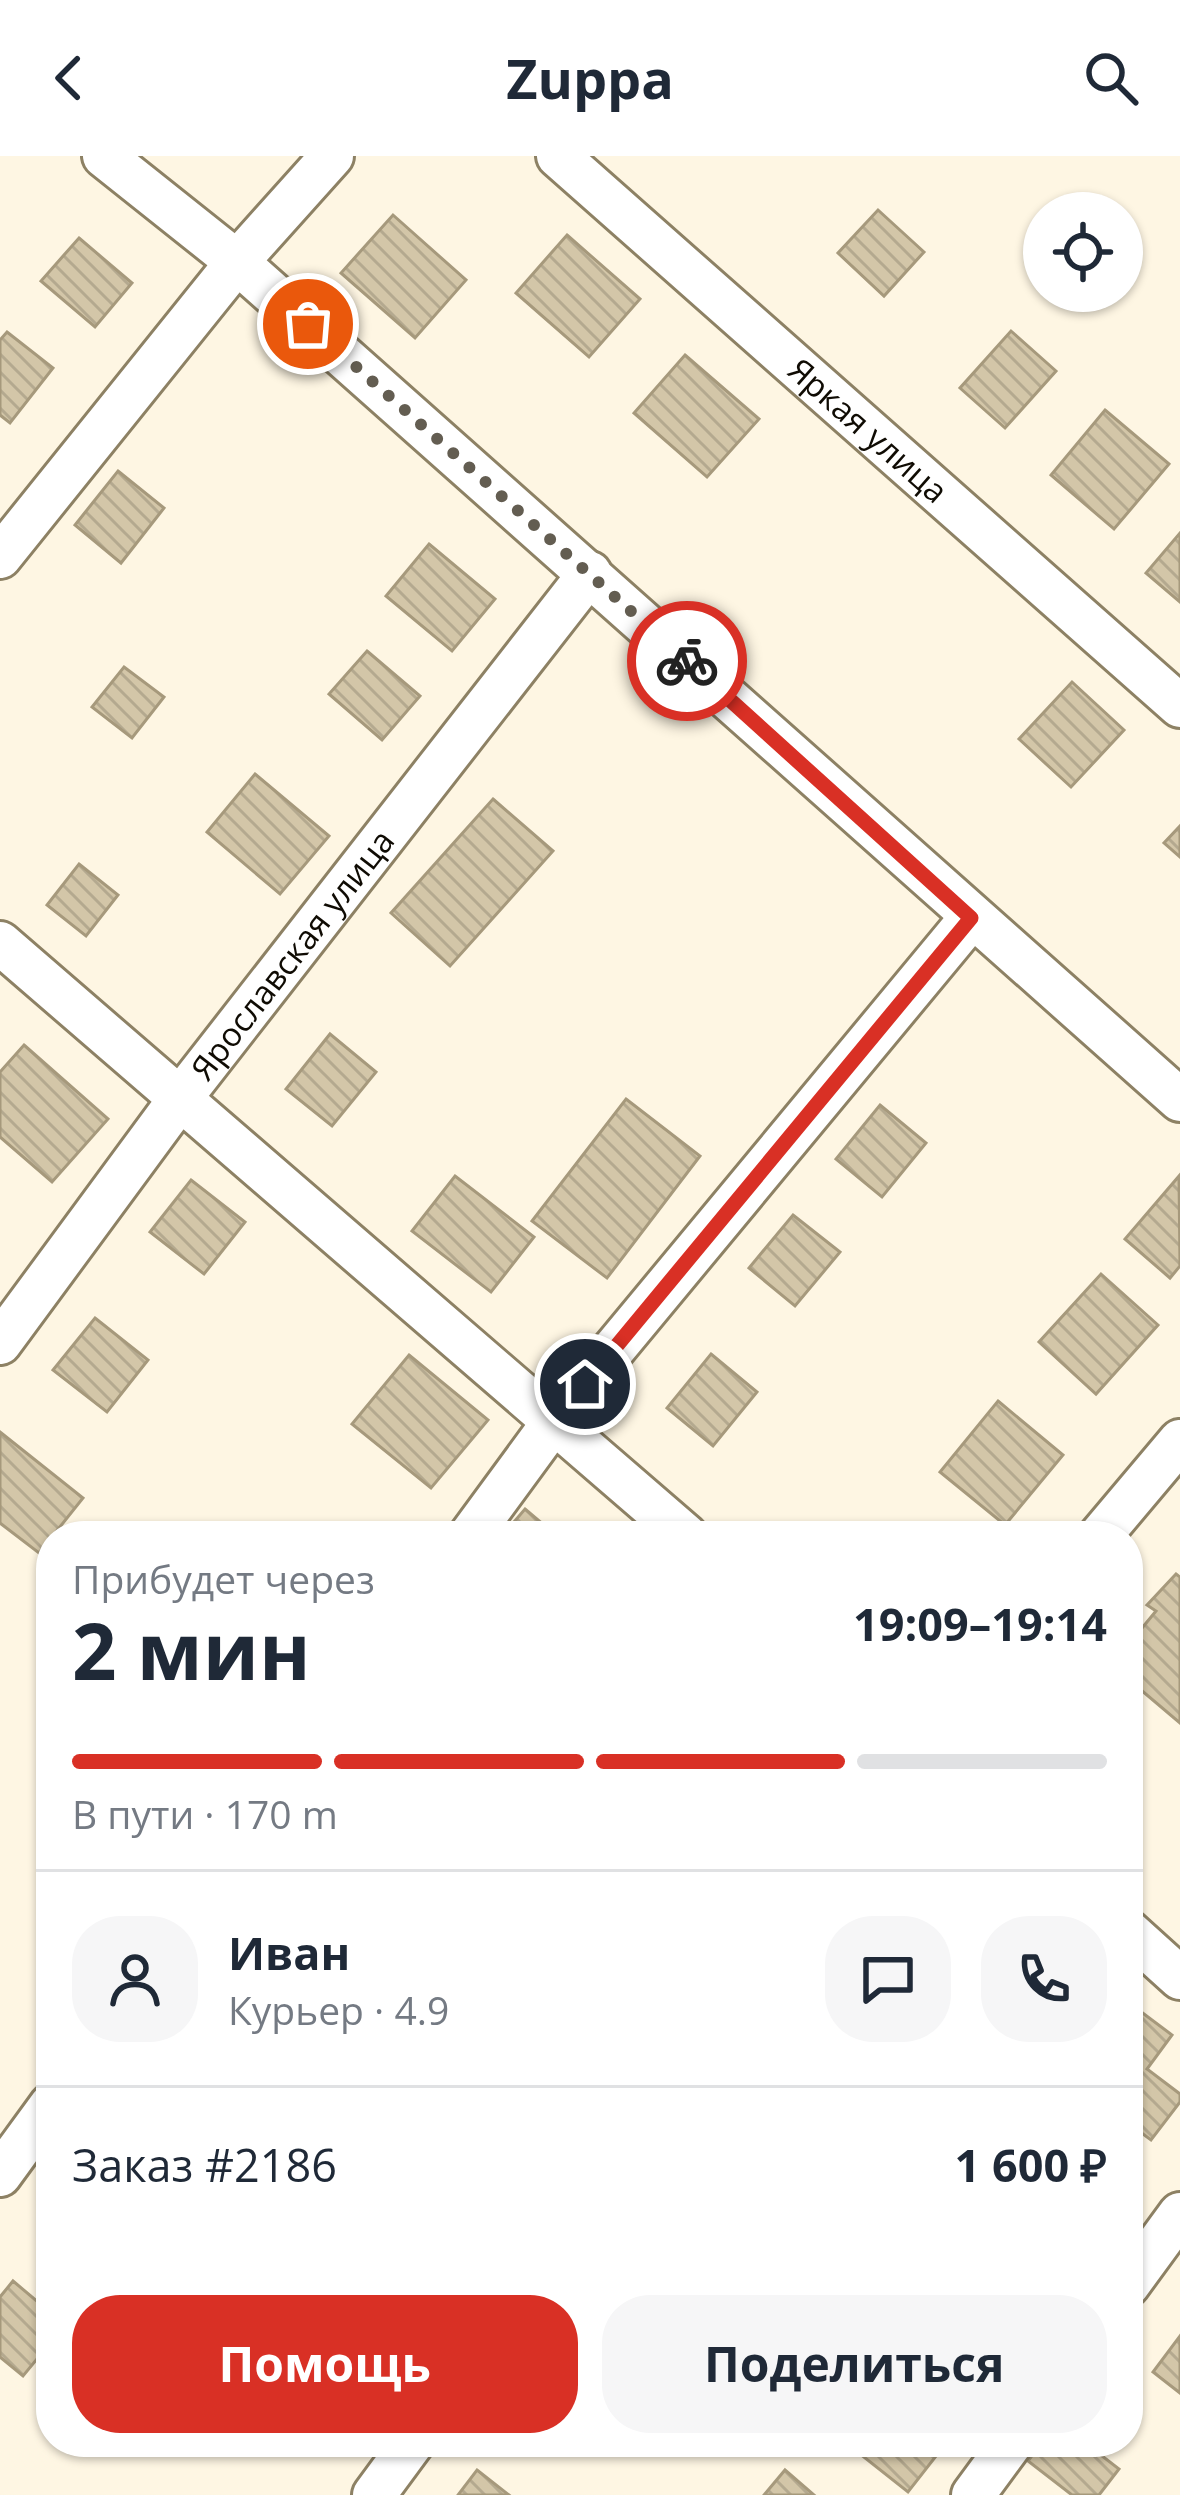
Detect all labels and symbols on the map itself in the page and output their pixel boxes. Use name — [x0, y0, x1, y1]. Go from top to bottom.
pin — [257, 273, 359, 375]
street label: Яркая улица — [779, 347, 958, 513]
courier — [627, 601, 747, 721]
street label: Ярославская улица — [180, 820, 404, 1089]
pin — [534, 1333, 636, 1435]

